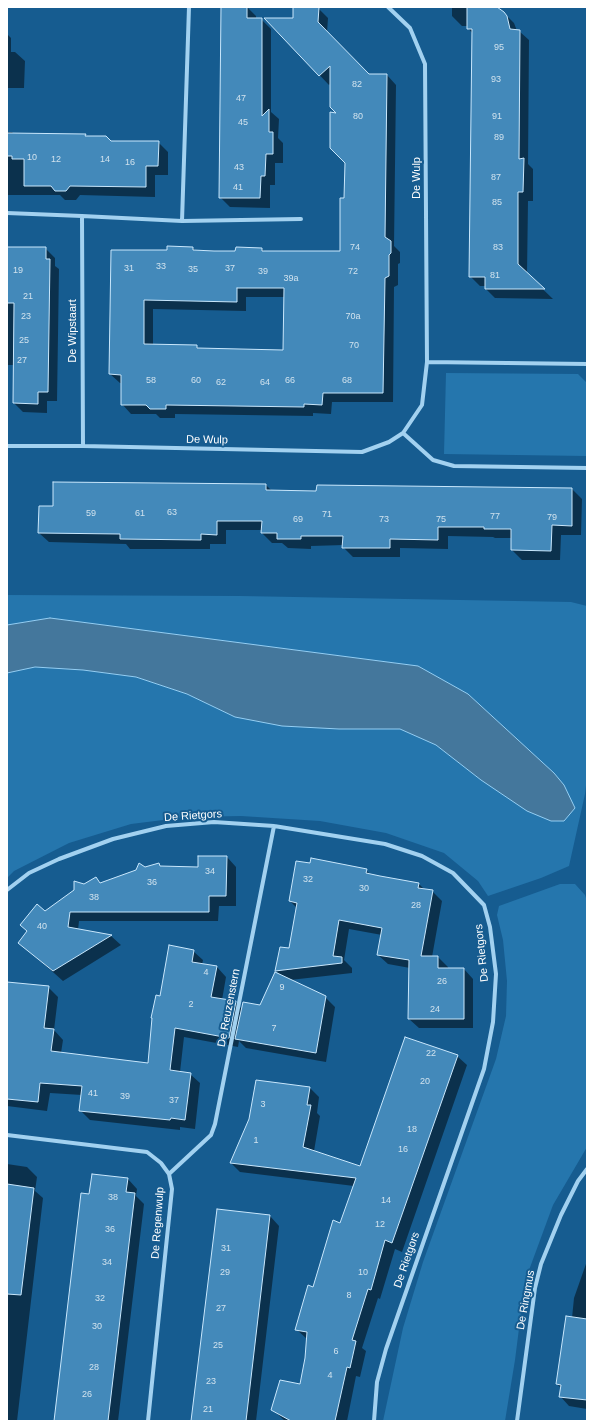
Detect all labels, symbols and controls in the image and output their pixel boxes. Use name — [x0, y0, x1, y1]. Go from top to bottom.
house number: 95 — [494, 43, 504, 53]
house number: 93 — [491, 75, 501, 85]
house number: 82 — [352, 80, 362, 90]
house number: 47 — [236, 94, 246, 104]
house number: 80 — [353, 112, 363, 122]
house number: 91 — [492, 112, 502, 122]
house number: 45 — [238, 118, 248, 128]
house number: 89 — [494, 133, 504, 143]
house number: 10 — [27, 153, 37, 163]
house number: 12 — [51, 155, 61, 165]
house number: 14 — [100, 155, 110, 165]
street label: De Wulp — [410, 157, 424, 199]
house number: 16 — [125, 158, 135, 168]
house number: 43 — [234, 163, 244, 173]
house number: 87 — [491, 173, 501, 183]
house number: 41 — [233, 183, 243, 193]
house number: 85 — [492, 198, 502, 208]
house number: 74 — [350, 243, 360, 253]
house number: 83 — [493, 243, 503, 253]
house number: 33 — [156, 262, 166, 272]
house number: 31 — [124, 264, 134, 274]
house number: 37 — [225, 264, 235, 274]
house number: 35 — [188, 265, 198, 275]
house number: 19 — [13, 266, 23, 276]
house number: 39 — [258, 267, 268, 277]
house number: 72 — [348, 267, 358, 277]
house number: 81 — [490, 271, 500, 281]
house number: 39a — [283, 274, 299, 284]
house number: 21 — [23, 292, 33, 302]
street label: De Wipstaart — [66, 299, 80, 363]
house number: 23 — [21, 312, 31, 322]
house number: 70a — [345, 312, 361, 322]
house number: 25 — [19, 336, 29, 346]
house number: 70 — [349, 341, 359, 351]
house number: 27 — [17, 356, 27, 366]
house number: 58 — [146, 376, 156, 386]
house number: 60 — [191, 376, 201, 386]
house number: 66 — [285, 376, 295, 386]
house number: 68 — [342, 376, 352, 386]
house number: 62 — [216, 378, 226, 388]
house number: 64 — [260, 378, 270, 388]
street label: De Wulp — [186, 433, 228, 447]
house number: 63 — [167, 508, 177, 518]
house number: 59 — [86, 509, 96, 519]
house number: 61 — [135, 509, 145, 519]
house number: 71 — [322, 510, 332, 520]
house number: 77 — [490, 512, 500, 522]
house number: 79 — [547, 513, 557, 523]
house number: 69 — [293, 515, 303, 525]
house number: 73 — [379, 515, 389, 525]
house number: 75 — [436, 515, 446, 525]
street label: De Rietgors — [164, 807, 222, 825]
house number: 34 — [205, 867, 215, 877]
house number: 32 — [303, 875, 313, 885]
house number: 36 — [147, 878, 157, 888]
house number: 30 — [359, 884, 369, 894]
house number: 38 — [89, 893, 99, 903]
house number: 28 — [411, 901, 421, 911]
house number: 40 — [37, 922, 47, 932]
street label: De Rietgors — [472, 923, 492, 983]
house number: 4 — [203, 968, 209, 978]
street label: De Reuzenstern — [215, 968, 243, 1048]
house number: 26 — [437, 977, 447, 987]
house number: 9 — [279, 983, 285, 993]
house number: 2 — [188, 1000, 194, 1010]
house number: 24 — [430, 1005, 440, 1015]
house number: 7 — [271, 1024, 277, 1034]
house number: 22 — [426, 1049, 436, 1059]
house number: 20 — [420, 1077, 430, 1087]
house number: 41 — [88, 1089, 98, 1099]
house number: 39 — [120, 1092, 130, 1102]
house number: 37 — [169, 1096, 179, 1106]
house number: 3 — [260, 1100, 266, 1110]
house number: 18 — [407, 1125, 417, 1135]
house number: 1 — [253, 1136, 259, 1146]
house number: 16 — [398, 1145, 408, 1155]
street label: De Regenwulp — [149, 1187, 167, 1259]
house number: 38 — [108, 1193, 118, 1203]
house number: 14 — [381, 1196, 391, 1206]
house number: 12 — [375, 1220, 385, 1230]
house number: 36 — [105, 1225, 115, 1235]
street label: De Rietgors — [391, 1230, 423, 1290]
house number: 31 — [221, 1244, 231, 1254]
house number: 34 — [102, 1258, 112, 1268]
house number: 29 — [220, 1268, 230, 1278]
house number: 10 — [358, 1268, 368, 1278]
street label: De Ringmus — [514, 1269, 538, 1331]
house number: 8 — [346, 1291, 352, 1301]
house number: 32 — [95, 1294, 105, 1304]
house number: 27 — [216, 1304, 226, 1314]
house number: 30 — [92, 1322, 102, 1332]
house number: 25 — [213, 1341, 223, 1351]
house number: 6 — [333, 1347, 339, 1357]
house number: 28 — [89, 1363, 99, 1373]
house number: 4 — [327, 1371, 333, 1381]
house number: 23 — [206, 1377, 216, 1387]
house number: 26 — [82, 1390, 92, 1400]
house number: 21 — [203, 1405, 213, 1415]

